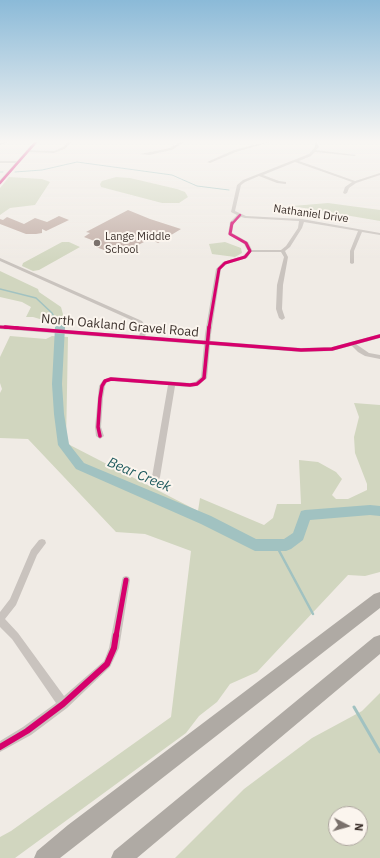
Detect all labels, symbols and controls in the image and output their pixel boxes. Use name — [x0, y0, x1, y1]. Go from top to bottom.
street label: Nathaniel Drive — [273, 202, 349, 226]
place label: Lange Middle School — [105, 230, 170, 256]
marker: Lange Middle School — [92, 238, 102, 248]
street label: North Oakland Gravel Road — [40, 311, 200, 341]
water label: Bear Creek — [105, 454, 173, 496]
north arrow — [328, 806, 368, 846]
text: N — [352, 822, 366, 832]

